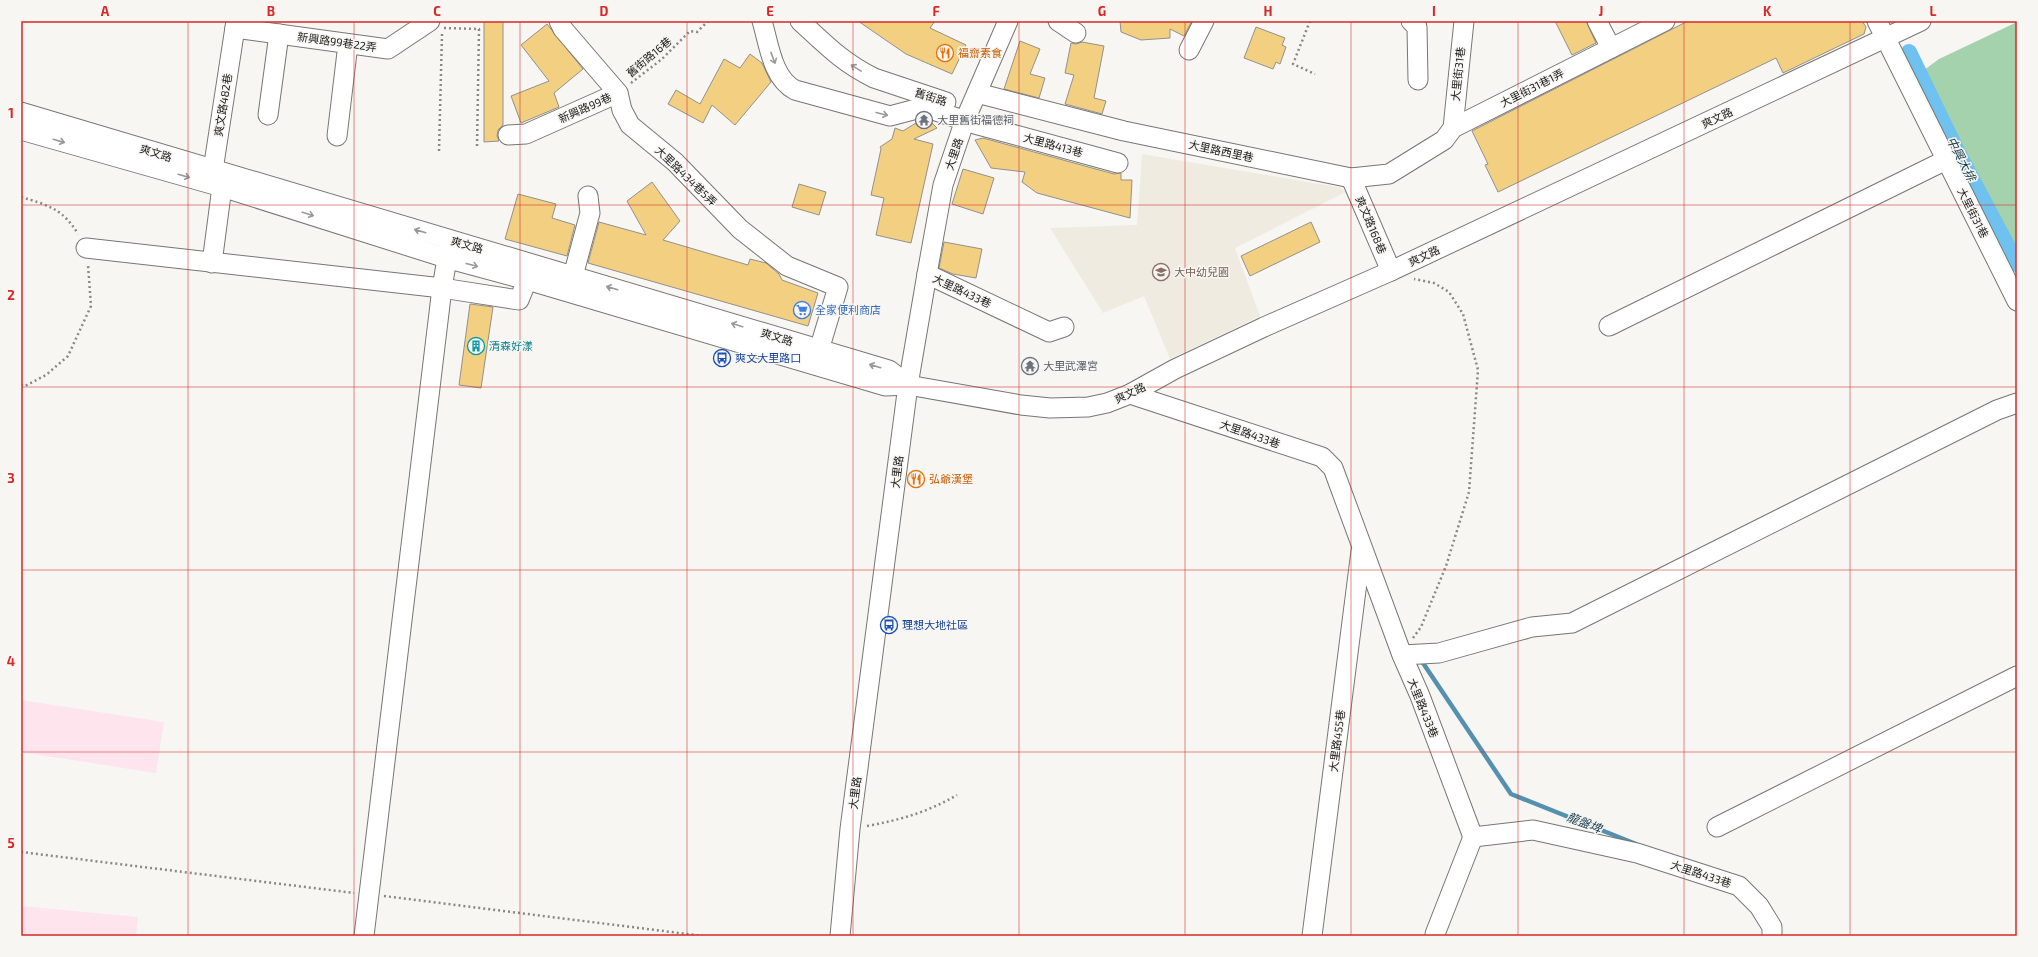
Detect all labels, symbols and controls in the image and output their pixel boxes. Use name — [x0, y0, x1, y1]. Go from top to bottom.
text: A — [101, 3, 110, 19]
text: B — [267, 3, 275, 19]
text: C — [433, 3, 441, 19]
text: D — [600, 3, 609, 19]
text: E — [766, 3, 774, 19]
text: F — [932, 3, 940, 19]
text: G — [1098, 3, 1106, 19]
text: H — [1264, 3, 1273, 19]
text: I — [1432, 3, 1436, 19]
text: J — [1599, 3, 1603, 19]
text: K — [1763, 3, 1772, 19]
text: L — [1930, 3, 1937, 19]
street label: 新興路99巷22弄 — [297, 30, 378, 54]
street label: 舊街路16巷 — [624, 34, 674, 79]
restaurant icon: 福齋素食 — [935, 43, 955, 63]
place label: 福齋素食 — [958, 46, 1002, 59]
street label: 大里街31巷 — [1448, 46, 1467, 102]
one-way arrow — [770, 52, 777, 65]
one-way arrow — [850, 64, 862, 72]
street label: 大里街31巷1弄 — [1498, 66, 1566, 109]
street label: 爽文路482巷 — [211, 72, 234, 137]
street label: 舊街路 — [913, 85, 949, 108]
street label: 新興路99巷 — [556, 90, 613, 125]
text: 1 — [8, 105, 14, 121]
street label: 爽文路 — [1699, 105, 1734, 130]
one-way arrow — [875, 110, 888, 118]
temple icon: 大里舊街福德祠 — [914, 110, 934, 130]
place label: 大里舊街福德祠 — [937, 113, 1014, 126]
street label: 大里路413巷 — [1022, 130, 1084, 159]
water label: 中興大排 — [1945, 134, 1980, 185]
street label: 大里路 — [942, 136, 965, 172]
street label: 大里路西里巷 — [1187, 137, 1255, 164]
one-way arrow — [52, 138, 65, 145]
street label: 爽文路 — [138, 141, 174, 164]
street label: 大里路434巷5弄 — [653, 143, 720, 208]
one-way arrow — [177, 173, 190, 180]
street label: 大里街31巷 — [1955, 186, 1992, 240]
street label: 爽文路168巷 — [1353, 194, 1389, 256]
one-way arrow — [301, 211, 314, 218]
one-way arrow — [414, 227, 427, 234]
street label: 爽文路 — [449, 234, 485, 255]
street label: 爽文路 — [1406, 243, 1441, 268]
one-way arrow — [466, 262, 479, 269]
school or university icon: 大中幼兒園 — [1151, 262, 1171, 282]
place label: 大中幼兒園 — [1174, 265, 1229, 278]
street label: 大里路433巷 — [931, 271, 994, 310]
one-way arrow — [606, 284, 619, 291]
text: 2 — [7, 287, 15, 303]
supermarket icon: 全家便利商店 — [792, 300, 812, 320]
place label: 全家便利商店 — [815, 303, 881, 316]
one-way arrow — [731, 321, 744, 328]
street label: 爽文路 — [759, 325, 795, 348]
building icon: 清森好漾 — [466, 336, 486, 356]
place label: 清森好漾 — [489, 339, 533, 352]
bus stop icon: 爽文大里路口 — [712, 348, 732, 368]
place label: 爽文大里路口 — [735, 351, 801, 364]
temple icon: 大里武澤宮 — [1020, 356, 1040, 376]
place label: 大里武澤宮 — [1043, 359, 1098, 372]
one-way arrow — [869, 362, 882, 369]
street label: 爽文路 — [1112, 380, 1147, 405]
street label: 大里路433巷 — [1218, 417, 1282, 450]
street label: 大里路 — [888, 455, 905, 489]
restaurant icon: 弘爺漢堡 — [906, 469, 926, 489]
text: 3 — [7, 470, 15, 486]
place label: 弘爺漢堡 — [929, 472, 973, 485]
bus stop icon: 理想大地社區 — [879, 615, 899, 635]
place label: 理想大地社區 — [902, 618, 968, 631]
text: 4 — [7, 653, 15, 669]
street label: 大里路433巷 — [1406, 676, 1441, 739]
street label: 大里路455巷 — [1326, 709, 1347, 773]
street label: 大里路 — [846, 776, 863, 810]
water label: 龍盤埤 — [1565, 809, 1606, 836]
text: 5 — [7, 835, 15, 851]
street label: 大里路433巷 — [1669, 858, 1733, 889]

